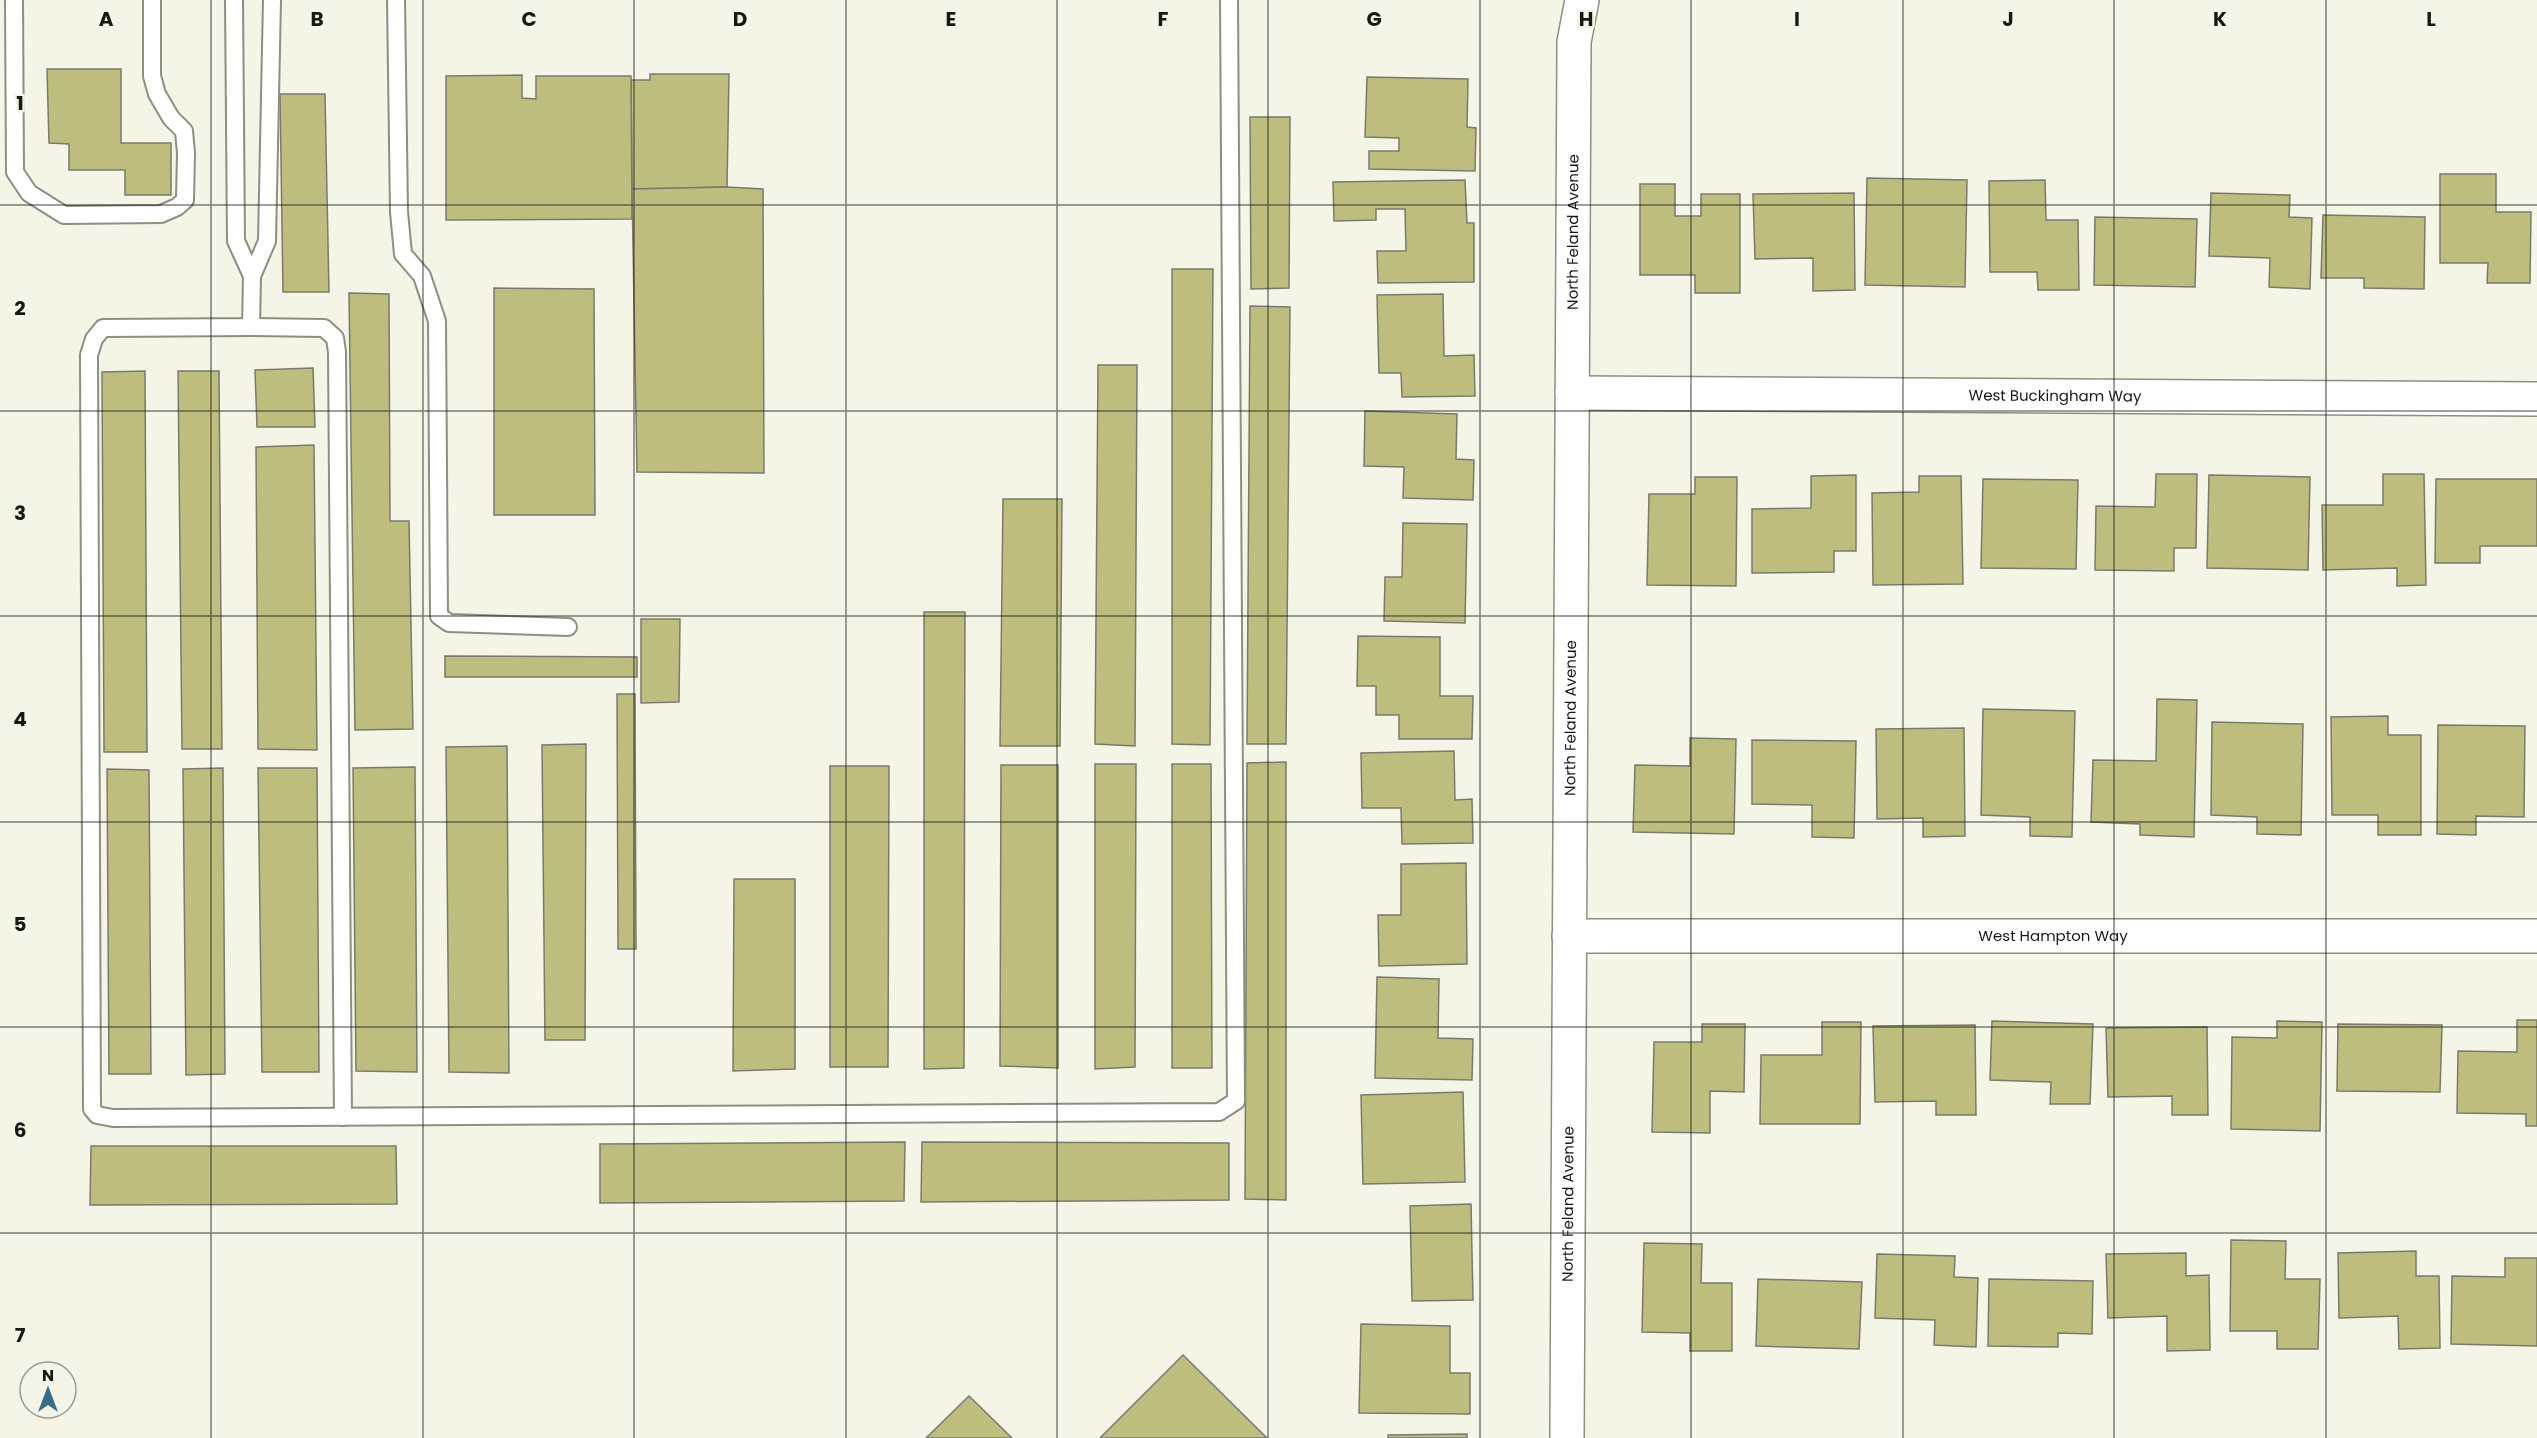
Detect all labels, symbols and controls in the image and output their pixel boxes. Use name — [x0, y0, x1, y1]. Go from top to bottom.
text: A — [99, 5, 114, 33]
text: B — [310, 5, 324, 33]
text: C — [521, 5, 537, 33]
text: D — [733, 5, 747, 33]
text: E — [946, 5, 956, 33]
text: F — [1158, 5, 1169, 33]
text: G — [1366, 5, 1382, 33]
text: H — [1579, 5, 1593, 33]
text: I — [1794, 5, 1800, 33]
text: J — [2002, 5, 2014, 33]
text: K — [2213, 5, 2227, 33]
text: L — [2426, 5, 2436, 33]
text: 1 — [16, 89, 24, 117]
street label: North Feland Avenue — [1562, 154, 1583, 310]
text: 2 — [14, 294, 26, 322]
street label: West Buckingham Way — [1969, 384, 2142, 407]
text: 3 — [14, 499, 26, 527]
street label: North Feland Avenue — [1559, 640, 1581, 796]
text: 4 — [13, 705, 27, 733]
text: 5 — [14, 910, 27, 938]
street label: West Hampton Way — [1978, 925, 2128, 946]
text: 6 — [14, 1116, 26, 1144]
street label: North Feland Avenue — [1557, 1126, 1579, 1282]
text: 7 — [15, 1321, 26, 1349]
north arrow — [18, 1360, 78, 1420]
text: N — [42, 1364, 54, 1387]

